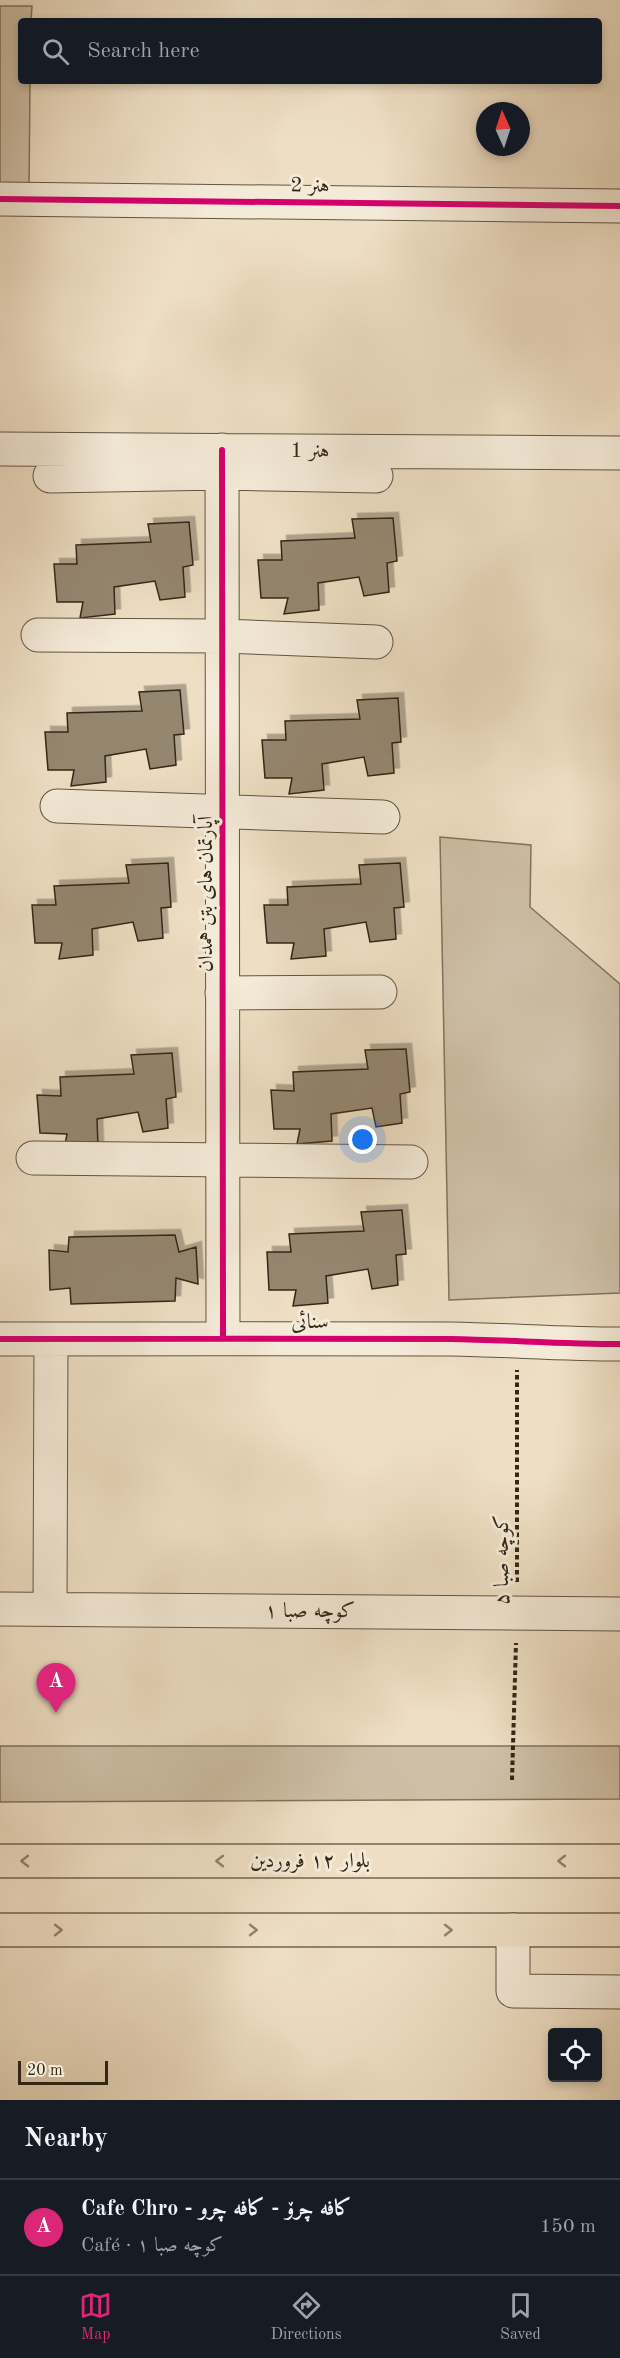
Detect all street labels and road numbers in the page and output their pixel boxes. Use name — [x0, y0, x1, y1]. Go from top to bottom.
street label: هنر 2 — [290, 175, 330, 197]
street label: هنر 1 — [290, 441, 330, 462]
street label: آپارتمان های بتن همدان — [192, 813, 220, 972]
street label: سنائی — [291, 1310, 329, 1333]
street label: کوچه صبا ۵ — [492, 1515, 515, 1605]
street label: کوچه صبا ۱ — [265, 1601, 355, 1624]
street label: بلوار ۱۲ فروردین — [250, 1851, 370, 1873]

